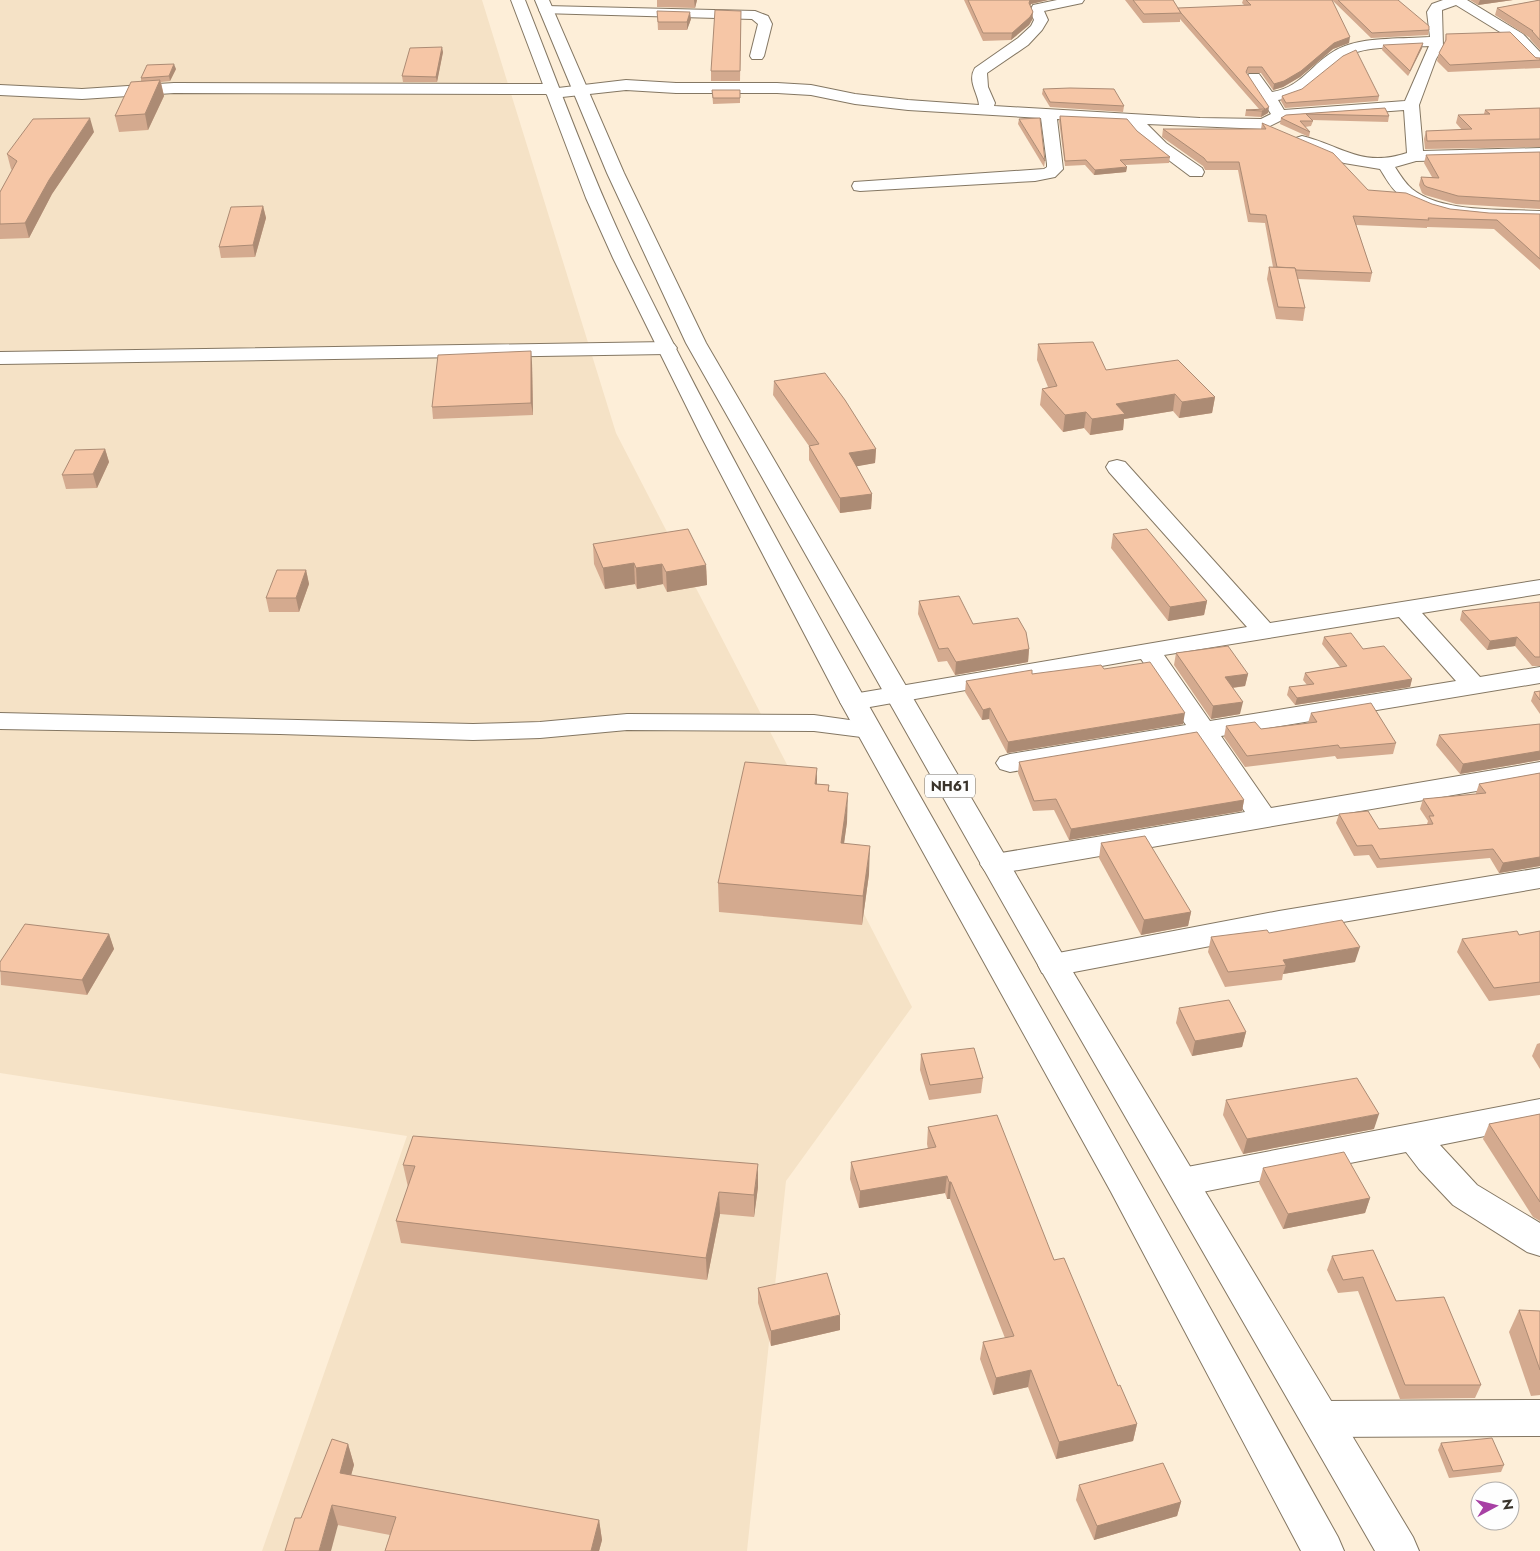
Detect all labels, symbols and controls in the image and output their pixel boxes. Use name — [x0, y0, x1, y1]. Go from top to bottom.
road number: NH61 — [925, 774, 975, 798]
north arrow — [1470, 1481, 1520, 1531]
text: N — [1497, 1498, 1519, 1511]

